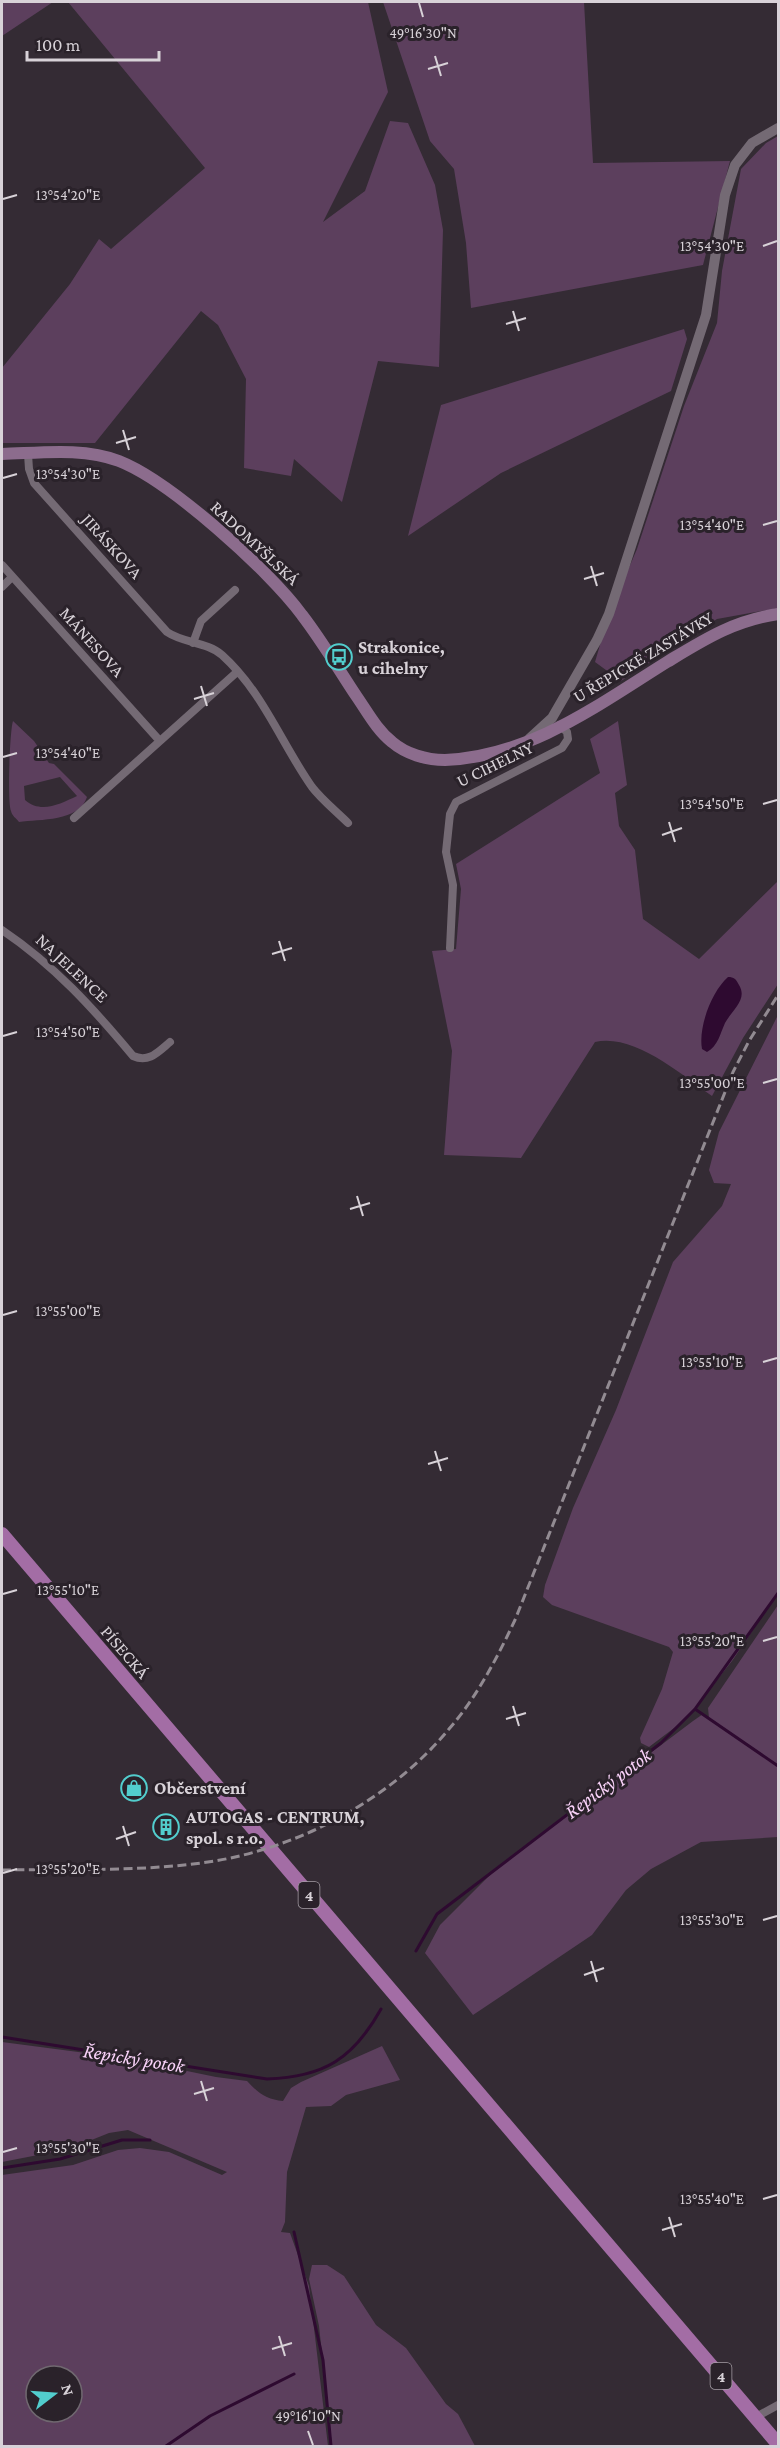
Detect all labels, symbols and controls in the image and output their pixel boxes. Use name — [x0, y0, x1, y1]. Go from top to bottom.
scale bar — [27, 24, 159, 62]
text: 49°16'30"N — [389, 25, 457, 41]
text: 100 m — [36, 35, 81, 55]
text: 13°54'20"E — [36, 187, 100, 203]
text: 13°54'30"E — [680, 238, 744, 254]
text: 13°54'30"E — [36, 466, 100, 482]
street label: RADOMYŠLSKÁ — [207, 497, 304, 590]
street label: JIRÁSKOVA — [76, 508, 147, 583]
text: 13°54'40"E — [680, 517, 744, 533]
street label: MÁNESOVA — [56, 603, 129, 682]
street label: U ŘEPICKÉ ZASTÁVKY — [569, 607, 717, 707]
place label: Strakonice, u cihelny — [358, 637, 445, 678]
bus stop icon: Strakonice, u cihelny — [324, 642, 354, 672]
street label: U CIHELNY — [453, 737, 537, 791]
text: 13°54'40"E — [36, 745, 100, 761]
text: 13°54'50"E — [680, 796, 744, 812]
street label: NA JELENCE — [32, 929, 112, 1007]
text: 13°54'50"E — [36, 1024, 100, 1040]
text: 13°55'00"E — [679, 1075, 745, 1091]
text: 13°55'00"E — [35, 1303, 101, 1319]
text: 13°55'10"E — [681, 1354, 743, 1370]
text: 13°55'10"E — [37, 1582, 99, 1598]
street label: PÍSECKÁ — [97, 1622, 154, 1683]
text: 13°55'20"E — [680, 1633, 744, 1649]
water label: Řepický potok — [561, 1743, 657, 1823]
shop icon: Občerstvení — [119, 1773, 149, 1803]
place label: Občerstvení — [154, 1778, 246, 1798]
place label: AUTOGAS - CENTRUM, spol. s r.o. — [185, 1807, 364, 1848]
building icon: AUTOGAS - CENTRUM, spol. s r.o. — [151, 1812, 181, 1842]
text: 13°55'20"E — [36, 1861, 100, 1877]
road number: 4 — [298, 1882, 320, 1908]
text: 13°55'30"E — [680, 1912, 744, 1928]
water label: Řepický potok — [82, 2039, 188, 2078]
text: 13°55'30"E — [36, 2140, 100, 2156]
text: 13°55'40"E — [680, 2191, 744, 2207]
road number: 4 — [710, 2363, 732, 2389]
north arrow — [24, 2364, 84, 2424]
text: N — [58, 2382, 78, 2398]
text: 49°16'10"N — [275, 2408, 341, 2424]

